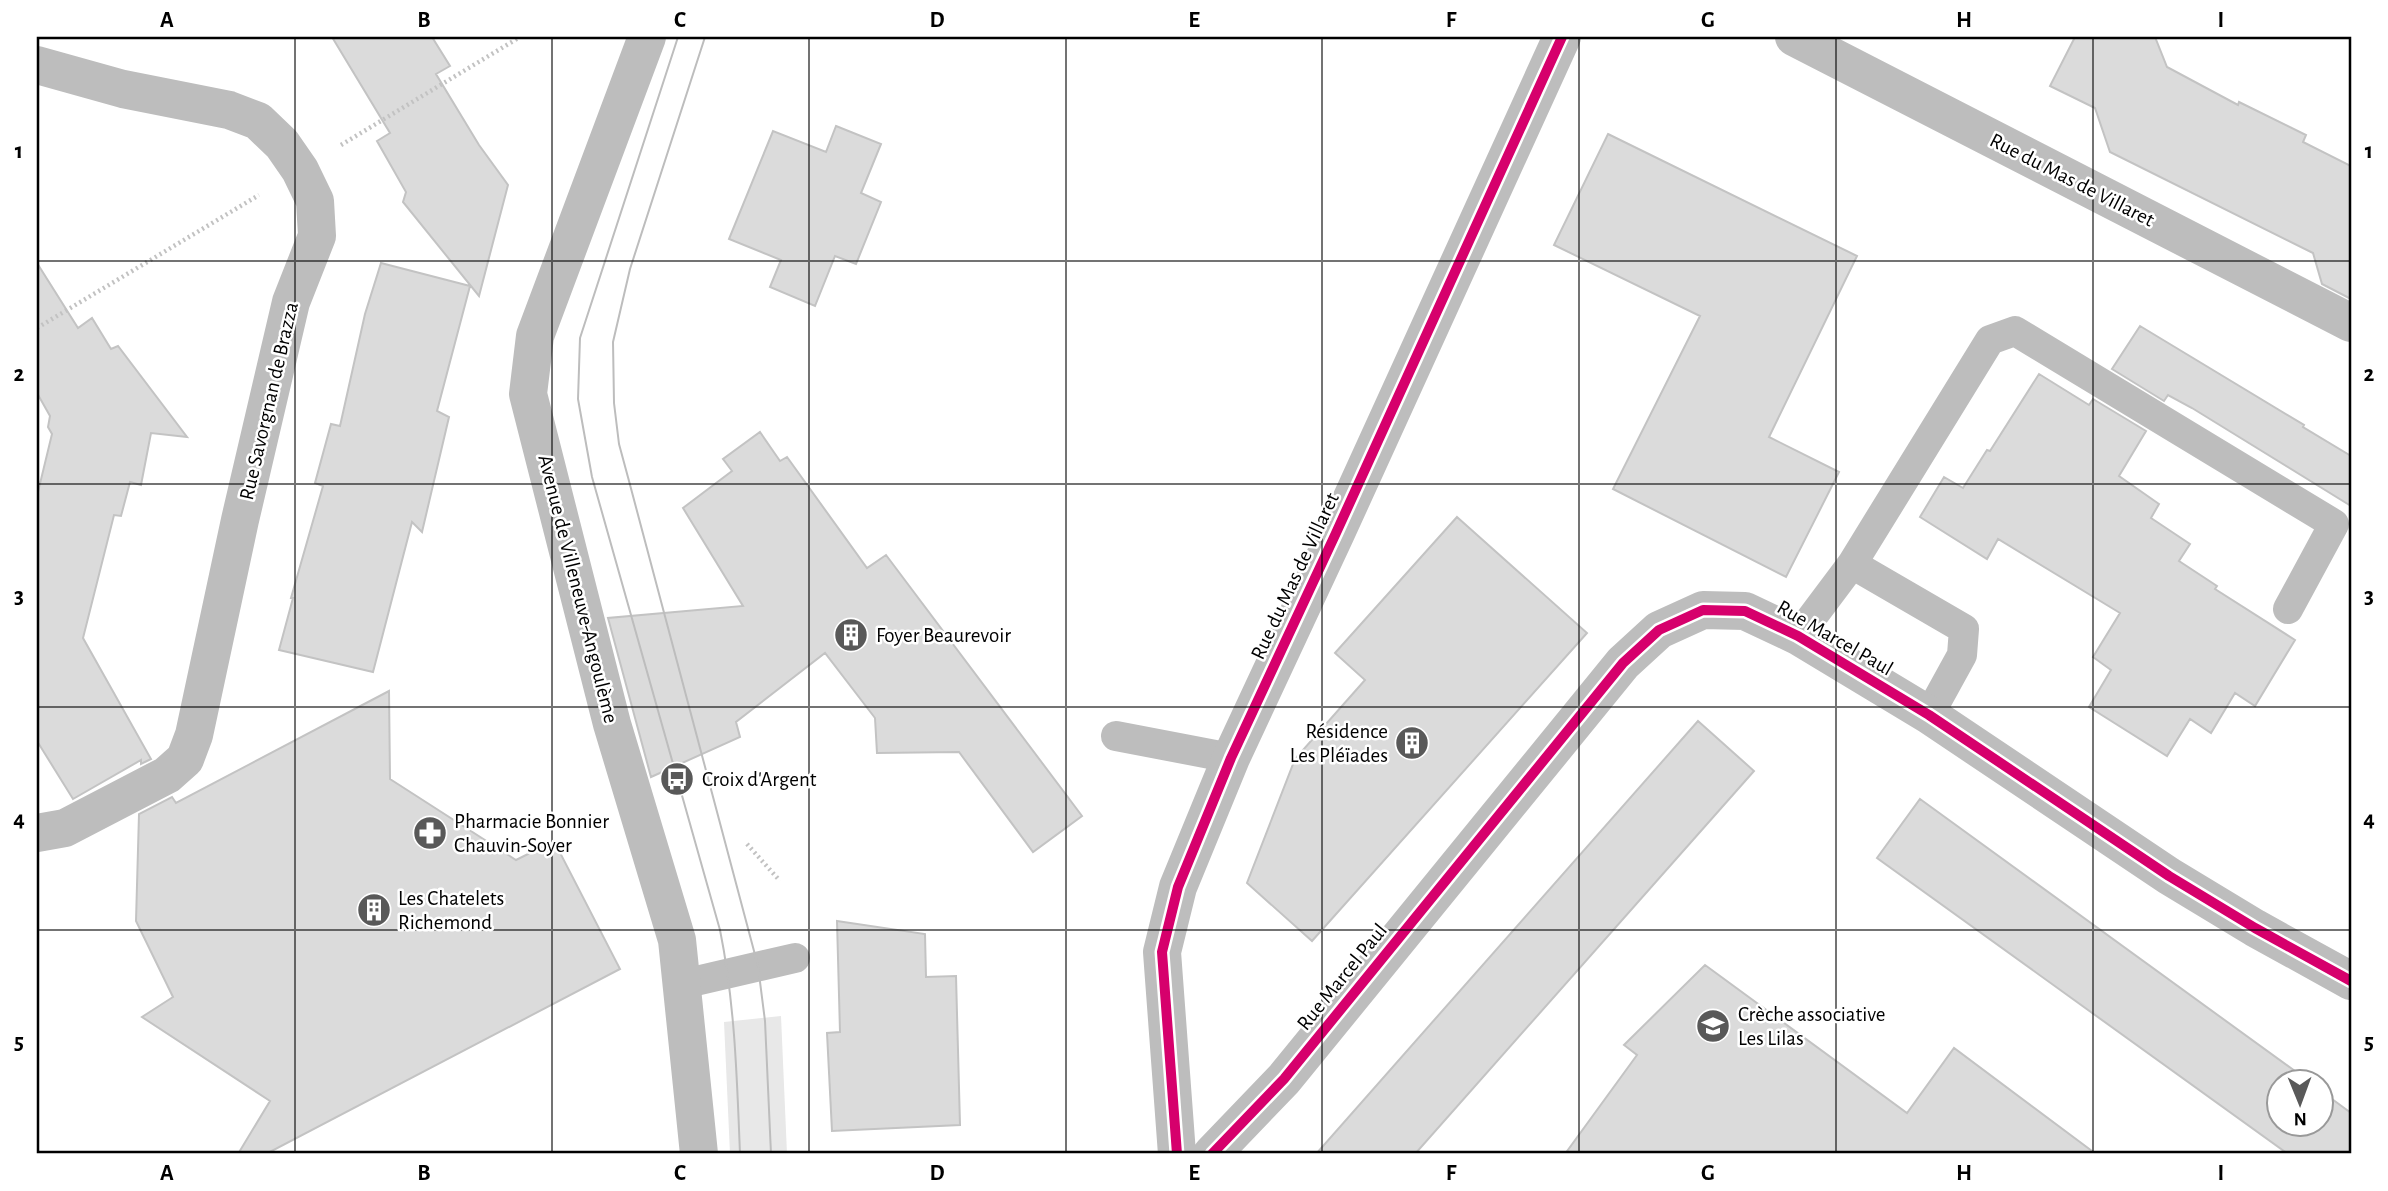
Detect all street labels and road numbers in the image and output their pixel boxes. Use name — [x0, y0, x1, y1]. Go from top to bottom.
street label: Rue du Mas de Villaret — [1986, 129, 2158, 231]
street label: Rue Savorgnan de Brazza — [236, 300, 302, 502]
street label: Avenue de Villeneuve-Angoulème — [534, 453, 622, 725]
street label: Rue du Mas de Villaret — [1247, 489, 1343, 663]
street label: Rue Marcel Paul — [1773, 596, 1897, 680]
street label: Rue Marcel Paul — [1293, 920, 1391, 1034]

